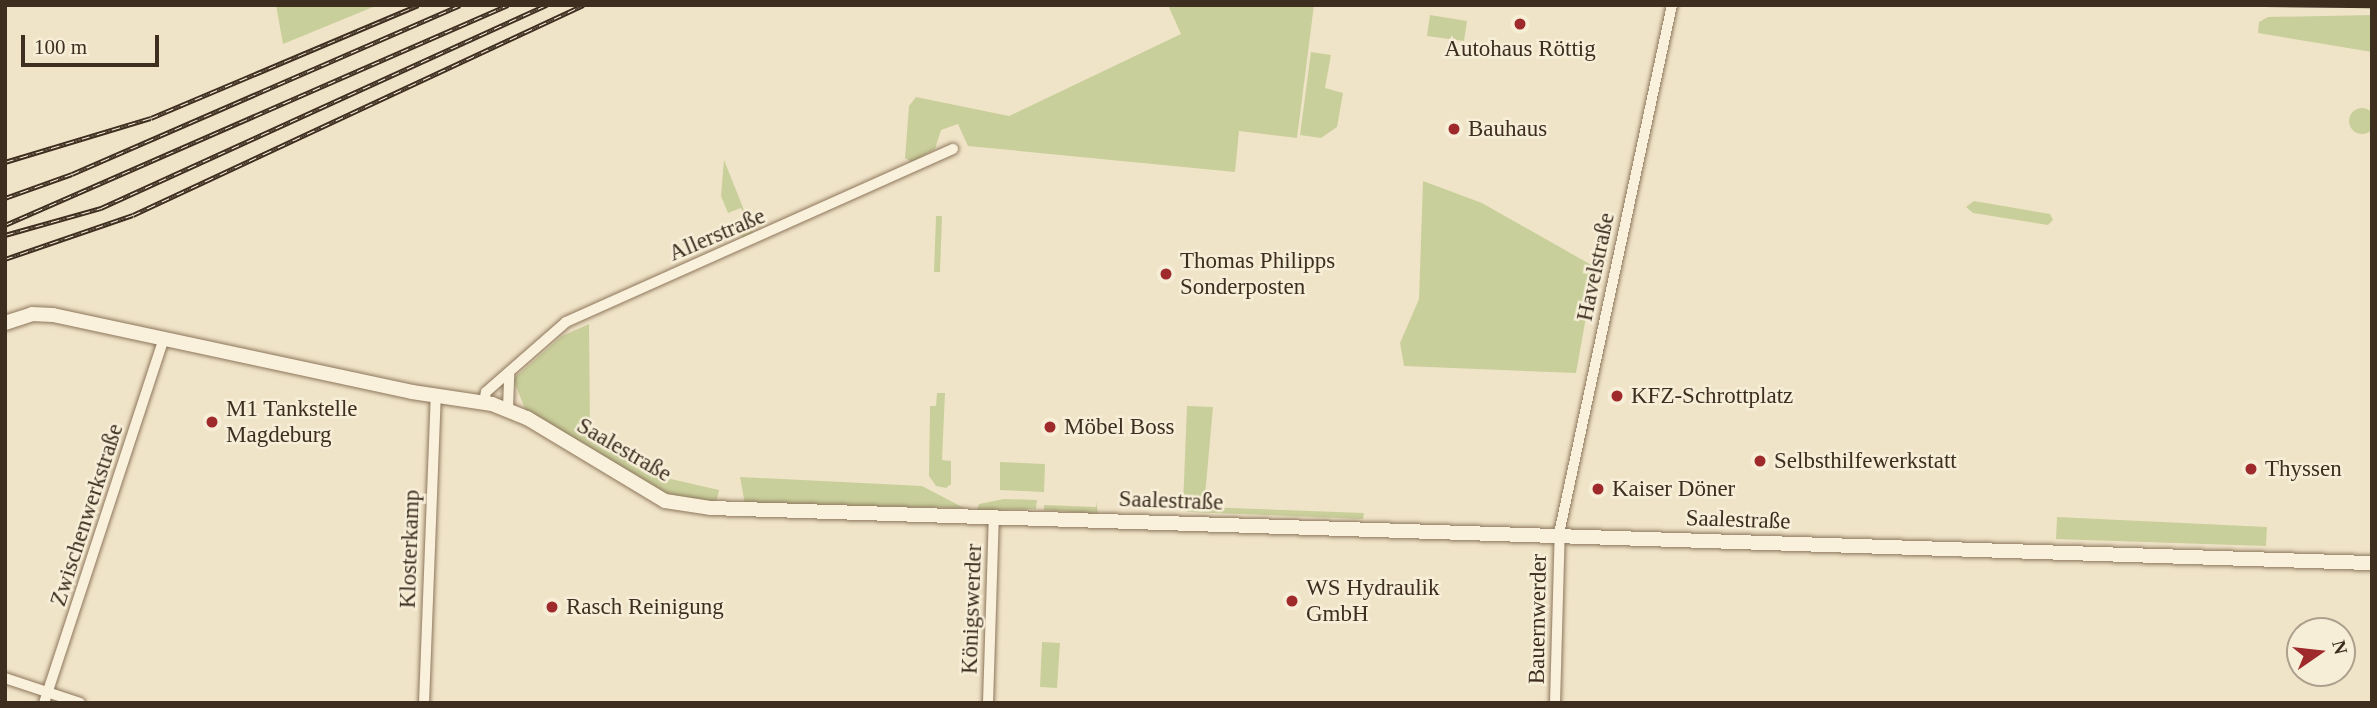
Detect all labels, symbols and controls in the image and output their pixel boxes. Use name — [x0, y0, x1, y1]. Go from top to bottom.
marker: Autohaus Röttig — [1512, 16, 1528, 32]
scale bar — [24, 21, 163, 65]
text: 100 m — [34, 35, 87, 59]
place label: Autohaus Röttig — [1444, 35, 1596, 63]
place label: Bauhaus — [1468, 115, 1547, 143]
marker: Bauhaus — [1446, 121, 1462, 137]
street label: Allerstraße — [665, 202, 769, 268]
street label: Havelstraße — [1571, 210, 1621, 324]
place label: Thomas Philipps Sonderposten — [1180, 247, 1335, 301]
marker: Thomas Philipps Sonderposten — [1158, 266, 1174, 282]
place label: KFZ-Schrottplatz — [1631, 382, 1793, 410]
marker: KFZ-Schrottplatz — [1609, 388, 1625, 404]
place label: M1 Tankstelle Magdeburg — [226, 395, 358, 449]
street label: Saalestraße — [572, 412, 676, 488]
place label: Möbel Boss — [1064, 413, 1175, 441]
marker: M1 Tankstelle Magdeburg — [204, 414, 220, 430]
marker: Möbel Boss — [1042, 419, 1058, 435]
street label: Zwischenwerkstraße — [44, 420, 130, 610]
place label: Selbsthilfewerkstatt — [1774, 447, 1957, 475]
marker: Selbsthilfewerkstatt — [1752, 453, 1768, 469]
place label: Thyssen — [2265, 455, 2342, 483]
marker: Thyssen — [2243, 461, 2259, 477]
place label: Kaiser Döner — [1612, 475, 1735, 503]
marker: Kaiser Döner — [1590, 481, 1606, 497]
street label: Saalestraße — [1118, 485, 1224, 517]
street label: Klosterkamp — [394, 489, 426, 609]
street label: Saalestraße — [1685, 504, 1791, 536]
street label: Königswerder — [956, 543, 988, 675]
street label: Bauernwerder — [1523, 554, 1553, 684]
place label: WS Hydraulik GmbH — [1306, 574, 1440, 628]
place label: Rasch Reinigung — [566, 593, 724, 621]
marker: WS Hydraulik GmbH — [1284, 593, 1300, 609]
marker: Rasch Reinigung — [544, 599, 560, 615]
north arrow — [2286, 617, 2356, 687]
text: N — [2328, 638, 2352, 656]

